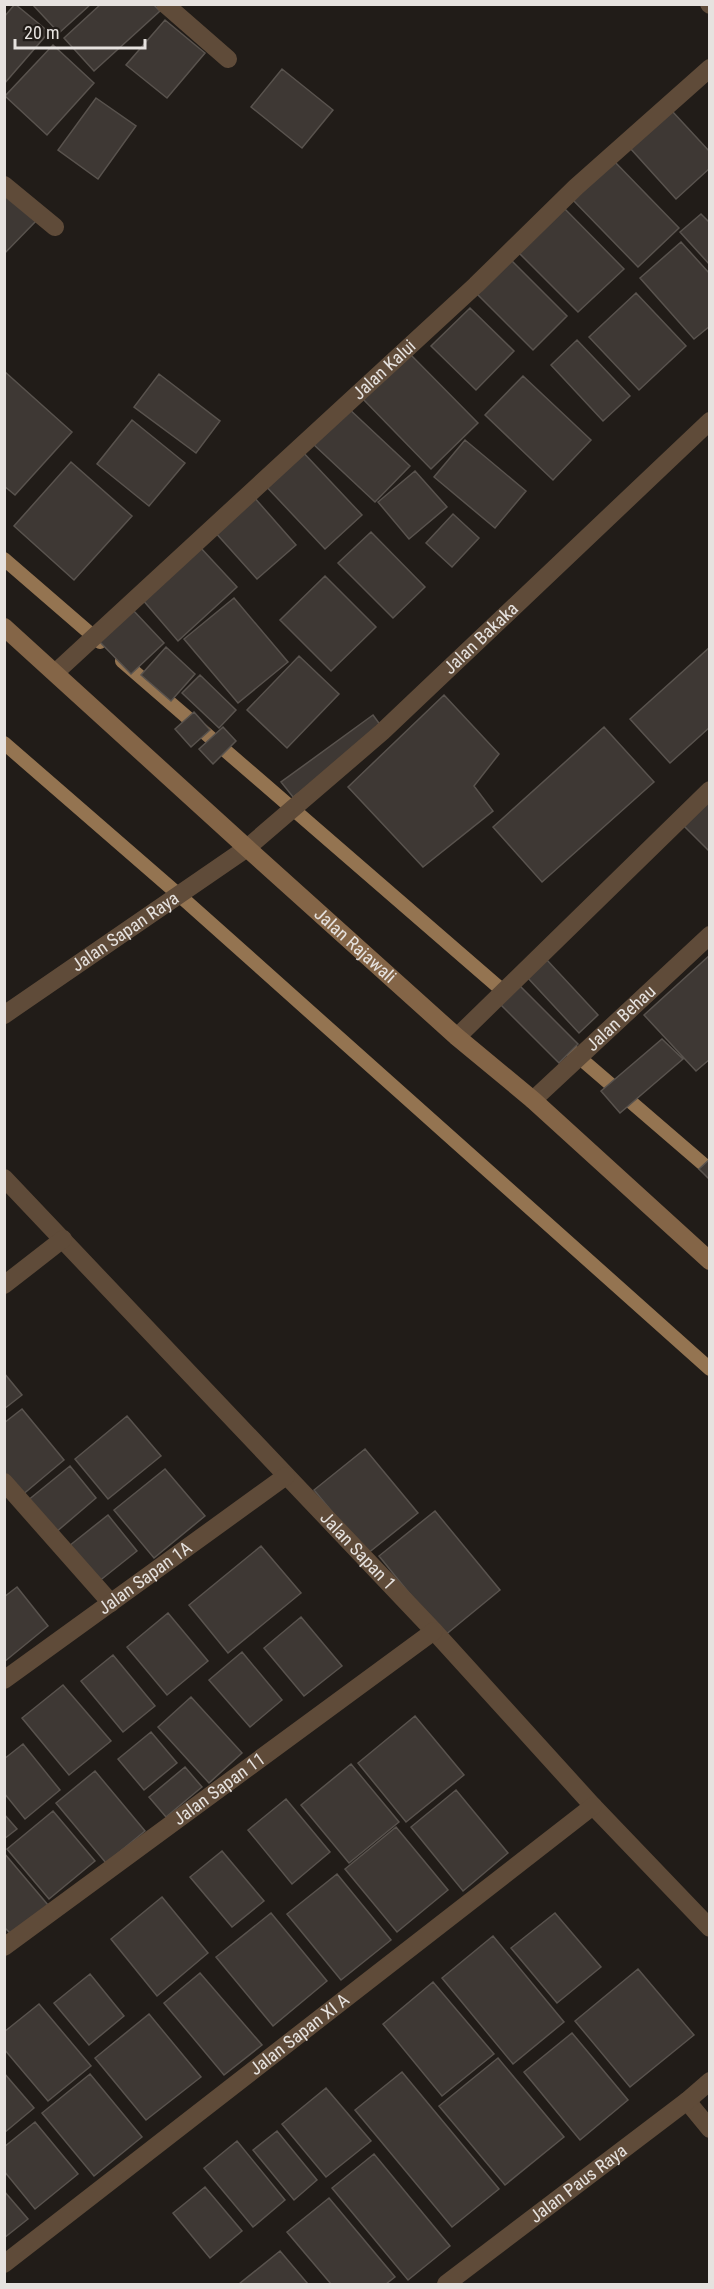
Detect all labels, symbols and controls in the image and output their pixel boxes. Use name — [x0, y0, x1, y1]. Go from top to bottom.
scale bar — [15, 12, 146, 50]
text: 20 m — [24, 22, 59, 43]
street label: Jalan Kalui — [348, 335, 420, 404]
street label: Jalan Bakaka — [439, 598, 522, 678]
street label: Jalan Sapan Raya — [67, 887, 182, 975]
street label: Jalan Rajawali — [310, 903, 401, 987]
street label: Jalan Behau — [581, 980, 660, 1055]
street label: Jalan Sapan 1 — [316, 1507, 400, 1594]
street label: Jalan Sapan 1A — [94, 1536, 196, 1619]
street label: Jalan Sapan 11 — [169, 1748, 269, 1829]
street label: Jalan Sapan XI A — [245, 1988, 353, 2079]
street label: Jalan Paus Raya — [525, 2140, 631, 2227]

